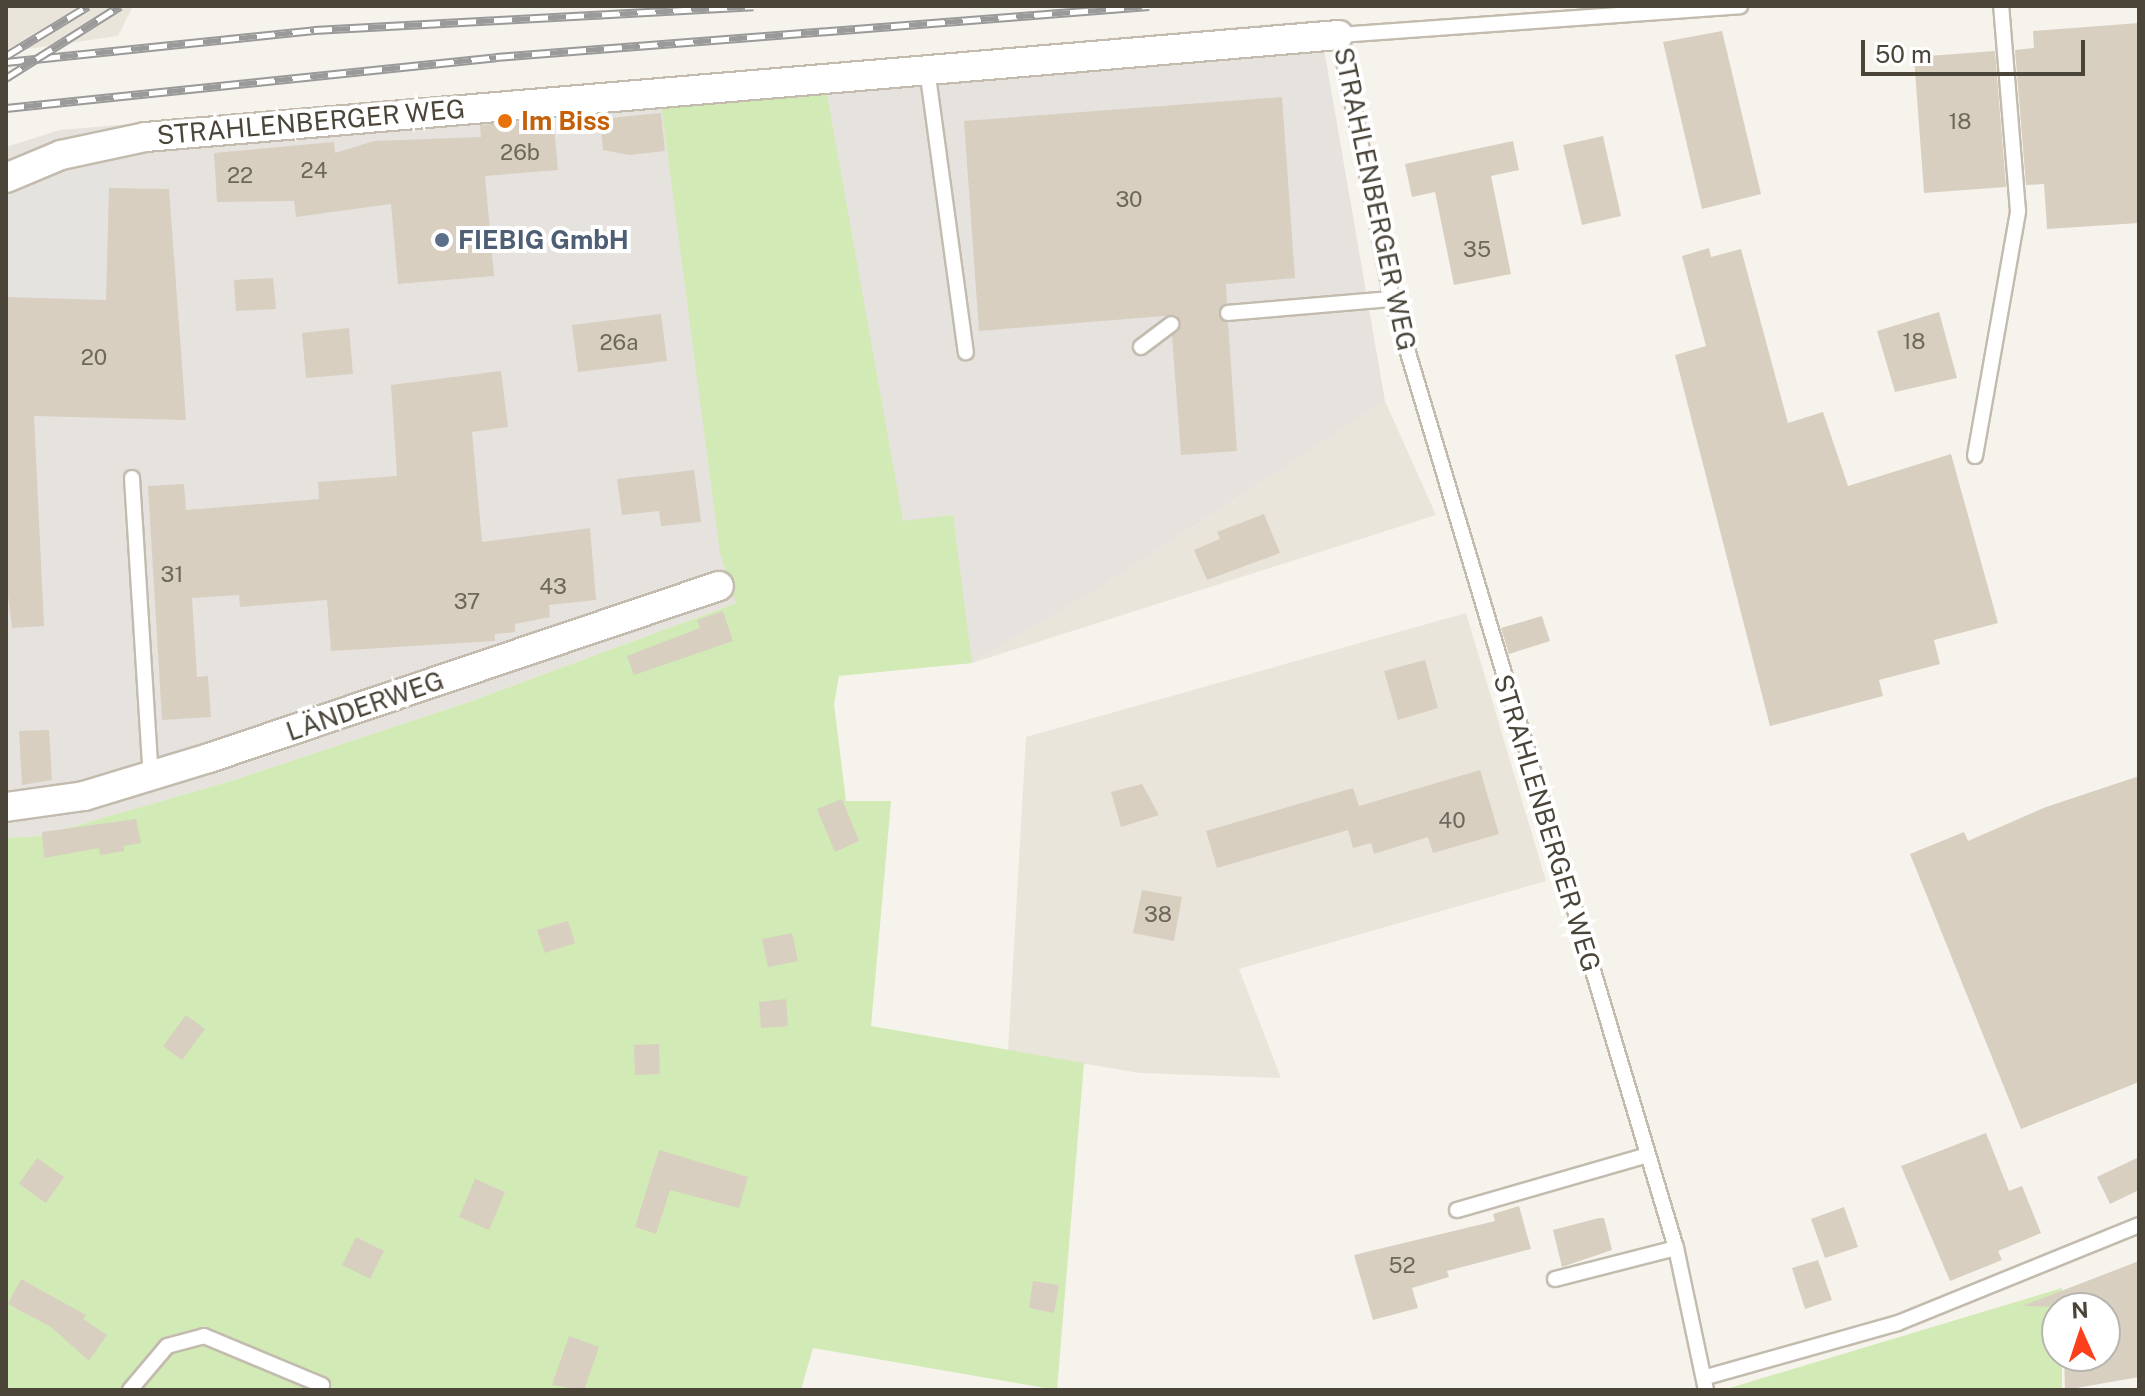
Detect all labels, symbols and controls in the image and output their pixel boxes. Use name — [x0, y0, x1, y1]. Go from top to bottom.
scale bar — [1865, 24, 2089, 74]
text: 50 m — [1875, 40, 1932, 68]
street label: STRAHLENBERGER WEG — [1328, 44, 1422, 354]
street label: STRAHLENBERGER WEG — [155, 93, 467, 151]
place label: Im Biss — [521, 105, 610, 137]
house number: 18 — [1948, 109, 1972, 135]
marker: Im Biss — [496, 112, 514, 130]
house number: 26b — [500, 140, 540, 166]
house number: 24 — [301, 158, 327, 184]
house number: 22 — [227, 163, 253, 189]
house number: 30 — [1115, 187, 1143, 213]
place label: FIEBIG GmbH — [458, 224, 629, 256]
marker: FIEBIG GmbH — [433, 231, 451, 249]
house number: 35 — [1463, 237, 1491, 263]
house number: 18 — [1902, 329, 1926, 355]
house number: 26a — [600, 330, 638, 356]
house number: 20 — [81, 345, 107, 371]
house number: 31 — [161, 562, 183, 588]
house number: 43 — [539, 574, 567, 600]
house number: 37 — [454, 589, 480, 615]
street label: LÄNDERWEG — [282, 664, 448, 748]
street label: STRAHLENBERGER WEG — [1487, 670, 1607, 976]
house number: 40 — [1438, 808, 1466, 834]
house number: 38 — [1144, 902, 1172, 928]
house number: 52 — [1388, 1253, 1416, 1279]
north arrow — [2041, 1292, 2121, 1372]
text: N — [2071, 1297, 2089, 1323]

